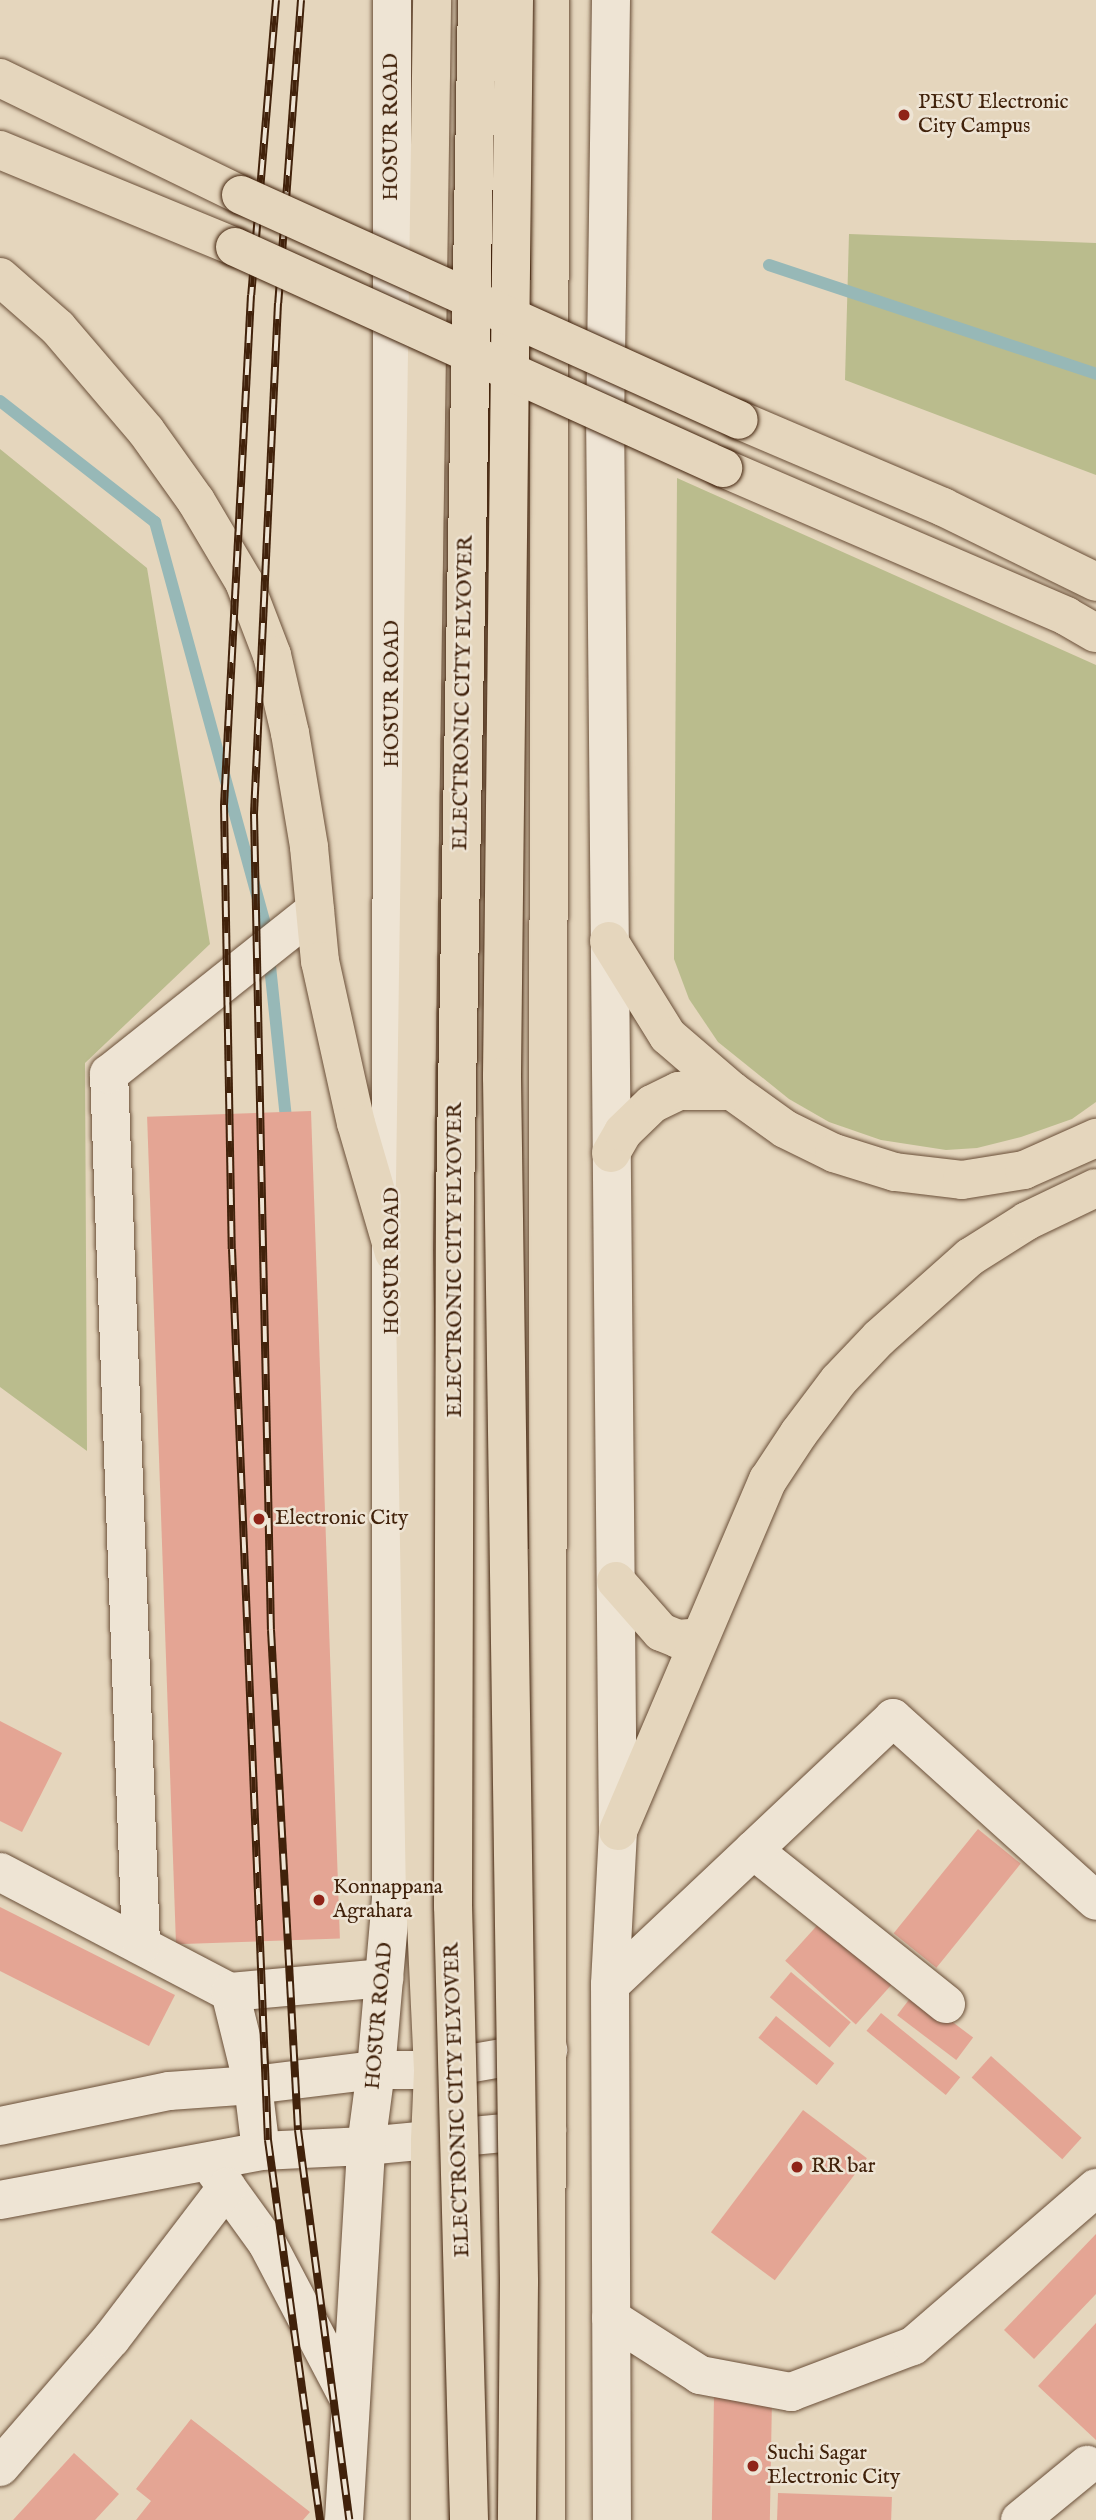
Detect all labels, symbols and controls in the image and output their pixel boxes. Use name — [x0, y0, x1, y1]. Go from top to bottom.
street label: HOSUR ROAD — [379, 53, 405, 201]
place label: PESU Electronic City Campus — [918, 90, 1069, 140]
marker: PESU Electronic City Campus — [896, 107, 912, 123]
street label: ELECTRONIC CITY FLYOVER — [449, 535, 479, 851]
street label: HOSUR ROAD — [380, 620, 406, 768]
street label: ELECTRONIC CITY FLYOVER — [443, 1103, 469, 1417]
street label: HOSUR ROAD — [380, 1187, 406, 1335]
place label: Electronic City — [275, 1506, 408, 1532]
marker: Electronic City — [249, 1509, 269, 1529]
place label: Konnappana Agrahara — [333, 1875, 443, 1925]
marker: Konnappana Agrahara — [311, 1892, 327, 1908]
street label: HOSUR ROAD — [361, 1941, 399, 2091]
street label: ELECTRONIC CITY FLYOVER — [440, 1942, 476, 2258]
place label: RR bar — [811, 2154, 875, 2180]
marker: RR bar — [789, 2159, 805, 2175]
place label: Suchi Sagar Electronic City — [767, 2441, 900, 2491]
marker: Suchi Sagar Electronic City — [745, 2458, 761, 2474]

